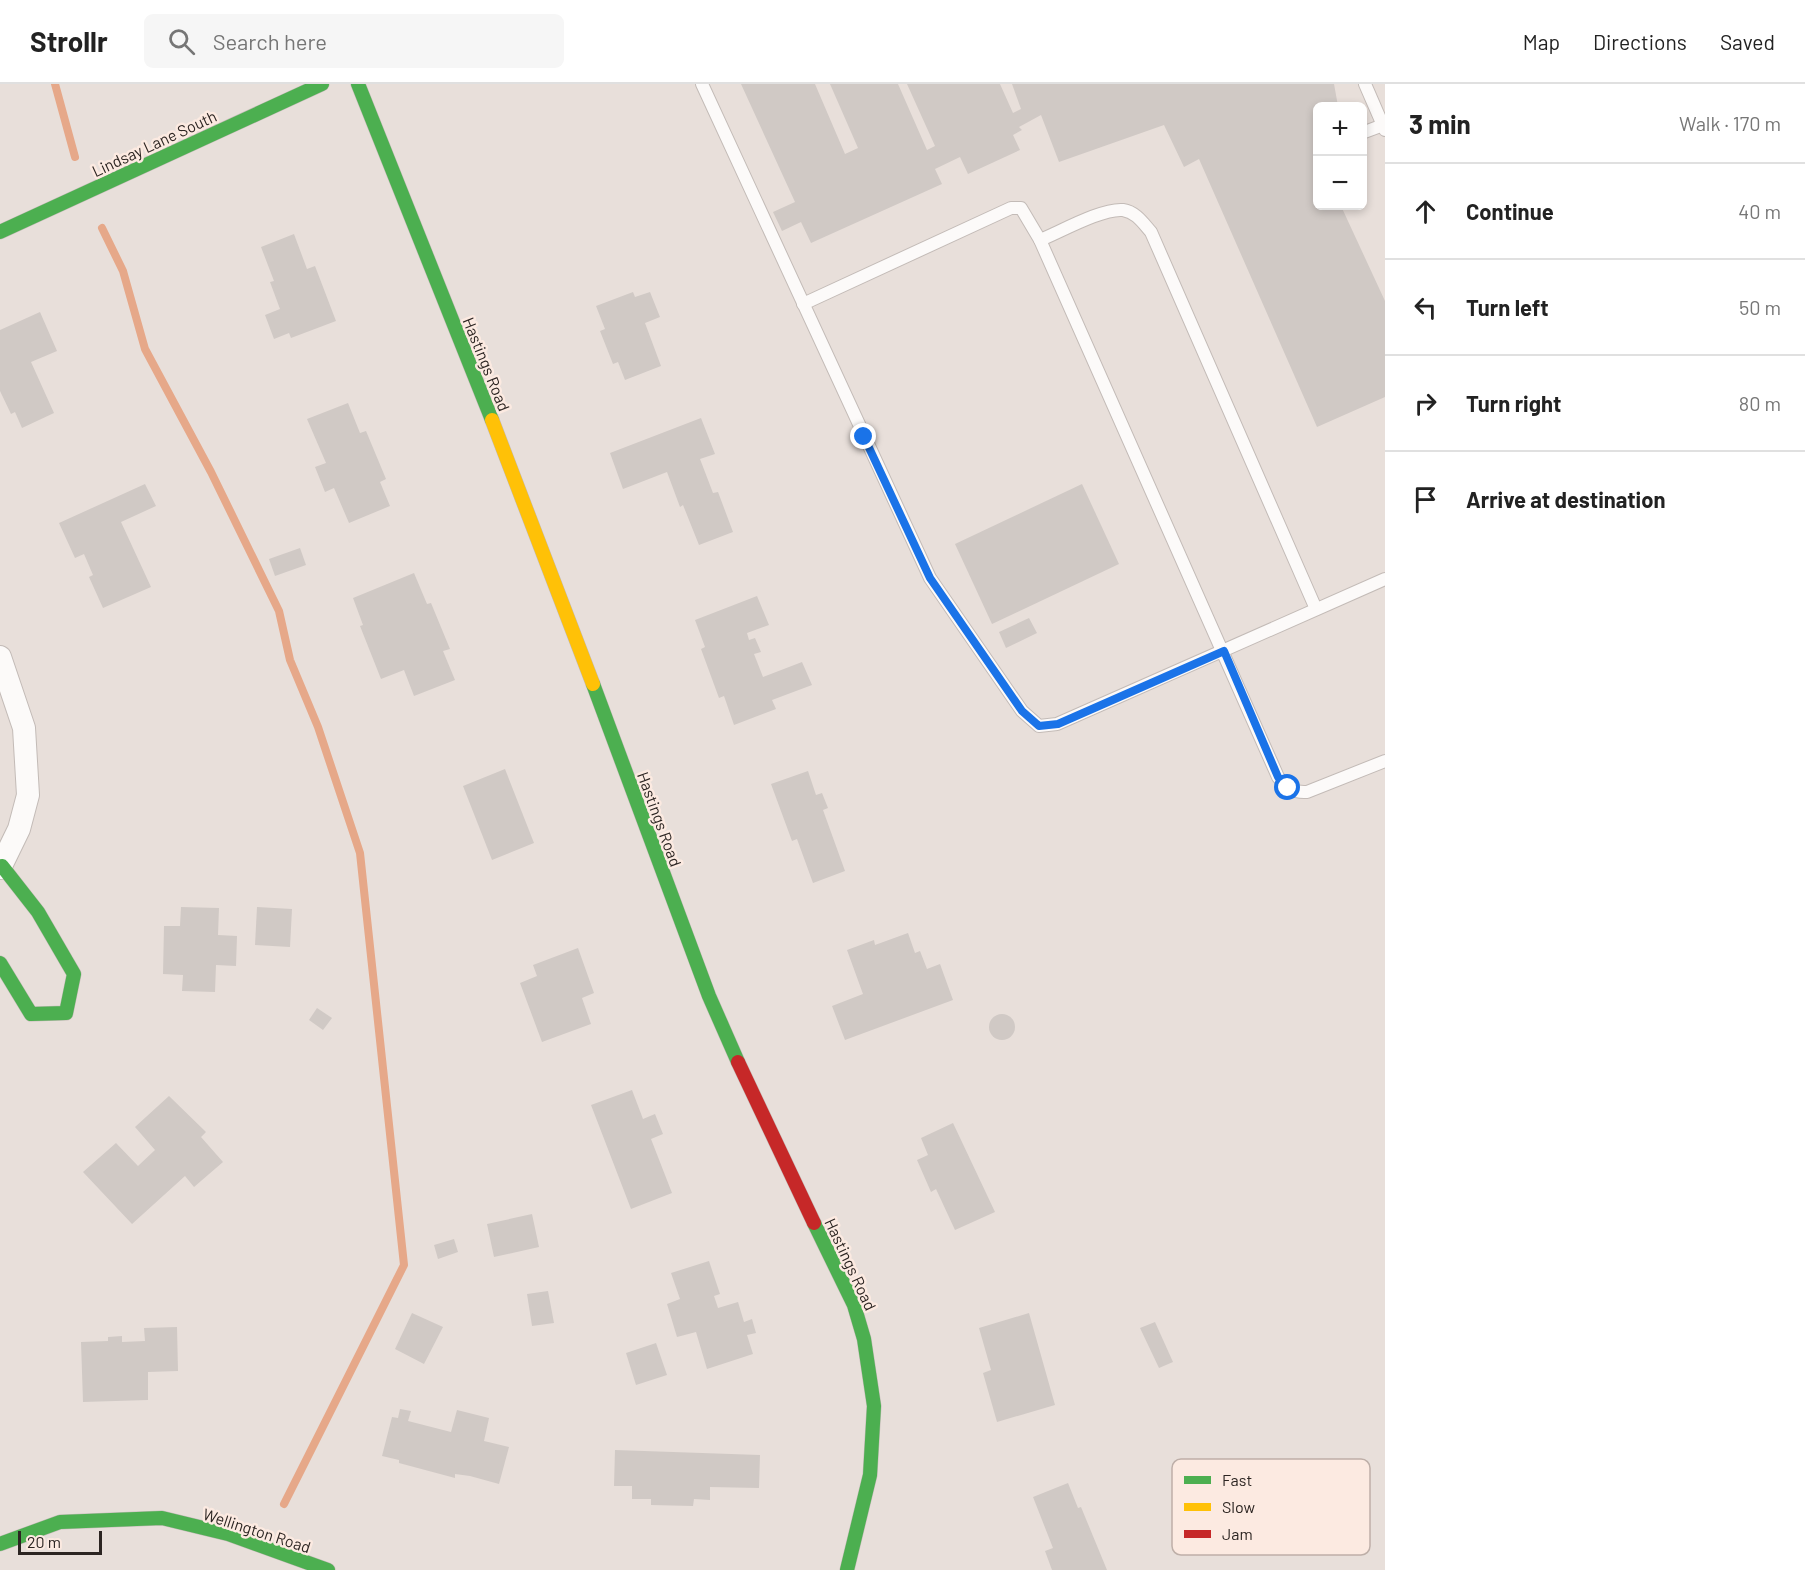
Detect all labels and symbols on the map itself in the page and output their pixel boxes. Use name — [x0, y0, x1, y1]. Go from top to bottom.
street label: Lindsay Lane South — [89, 106, 219, 180]
street label: Hastings Road — [460, 314, 514, 414]
route end — [850, 423, 876, 449]
street label: Hastings Road — [634, 769, 686, 869]
route start — [1274, 774, 1300, 800]
street label: Hastings Road — [821, 1215, 881, 1313]
legend — [1172, 1459, 1370, 1555]
text: Fast — [1222, 1470, 1252, 1489]
text: Slow — [1222, 1497, 1255, 1516]
street label: Wellington Road — [201, 1504, 313, 1556]
text: Jam — [1222, 1524, 1253, 1543]
scale bar — [18, 1528, 102, 1556]

